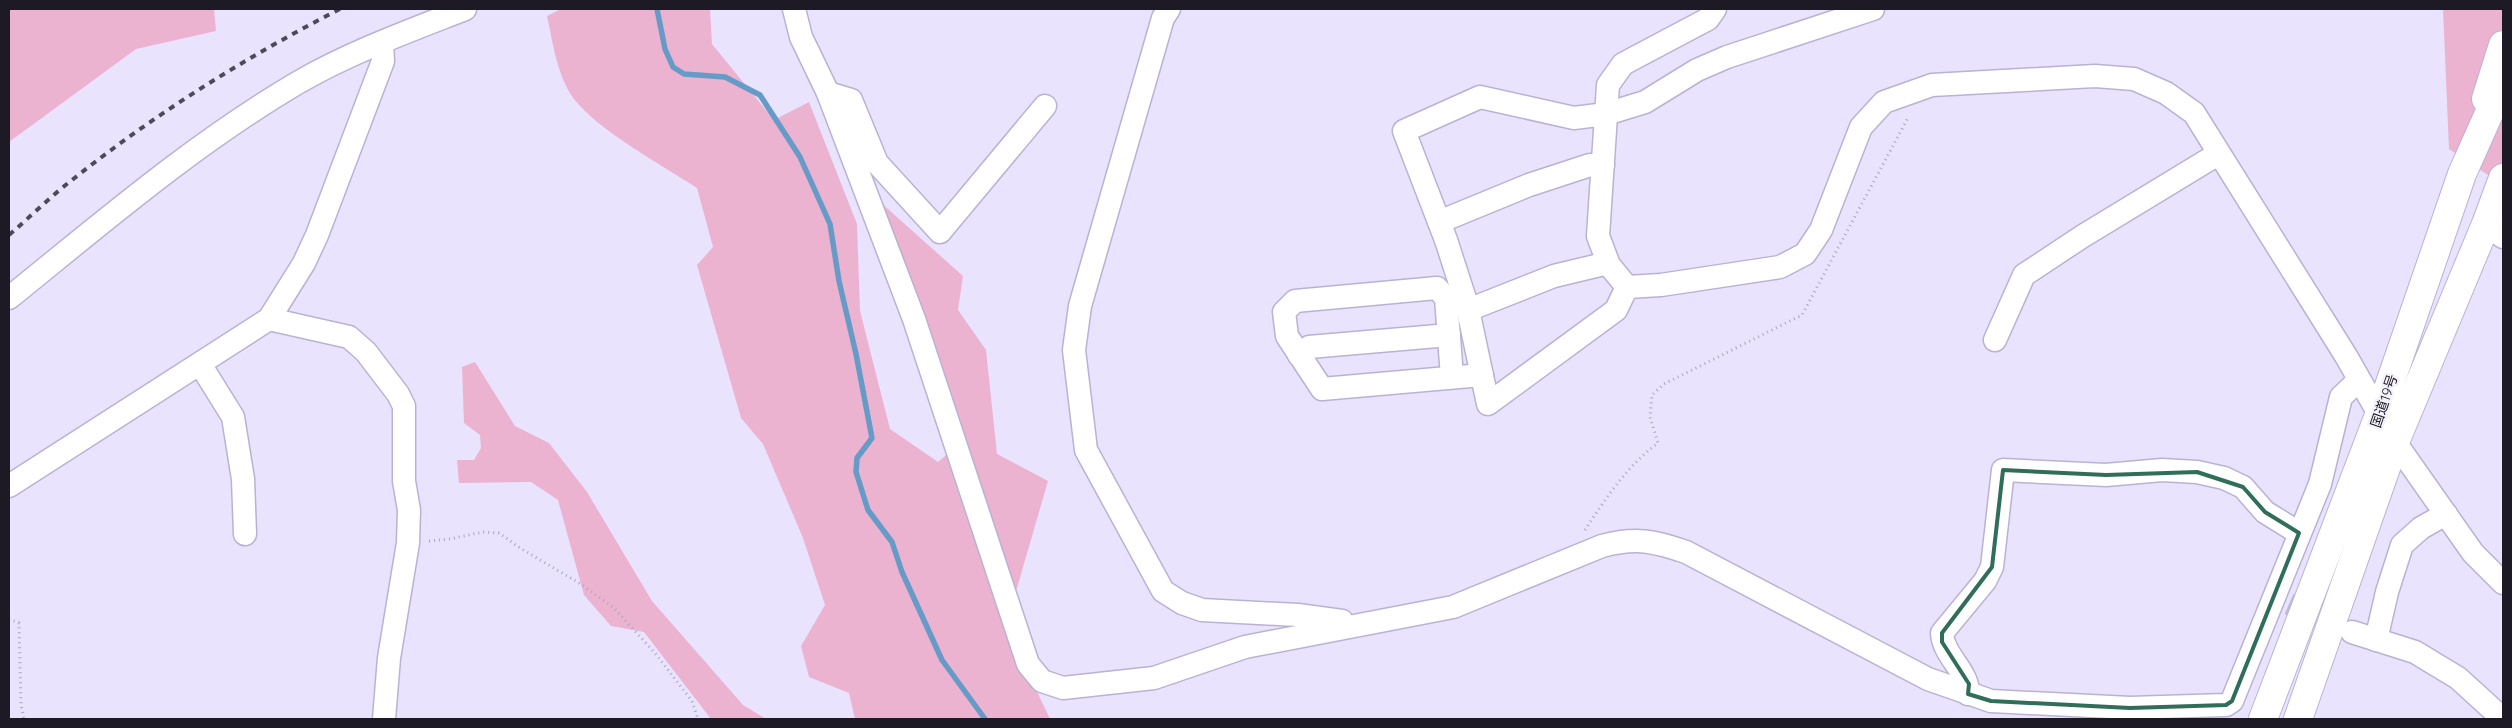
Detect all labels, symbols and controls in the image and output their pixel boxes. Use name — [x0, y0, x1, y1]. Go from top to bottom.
street label: 国道19号 — [2367, 372, 2401, 430]

